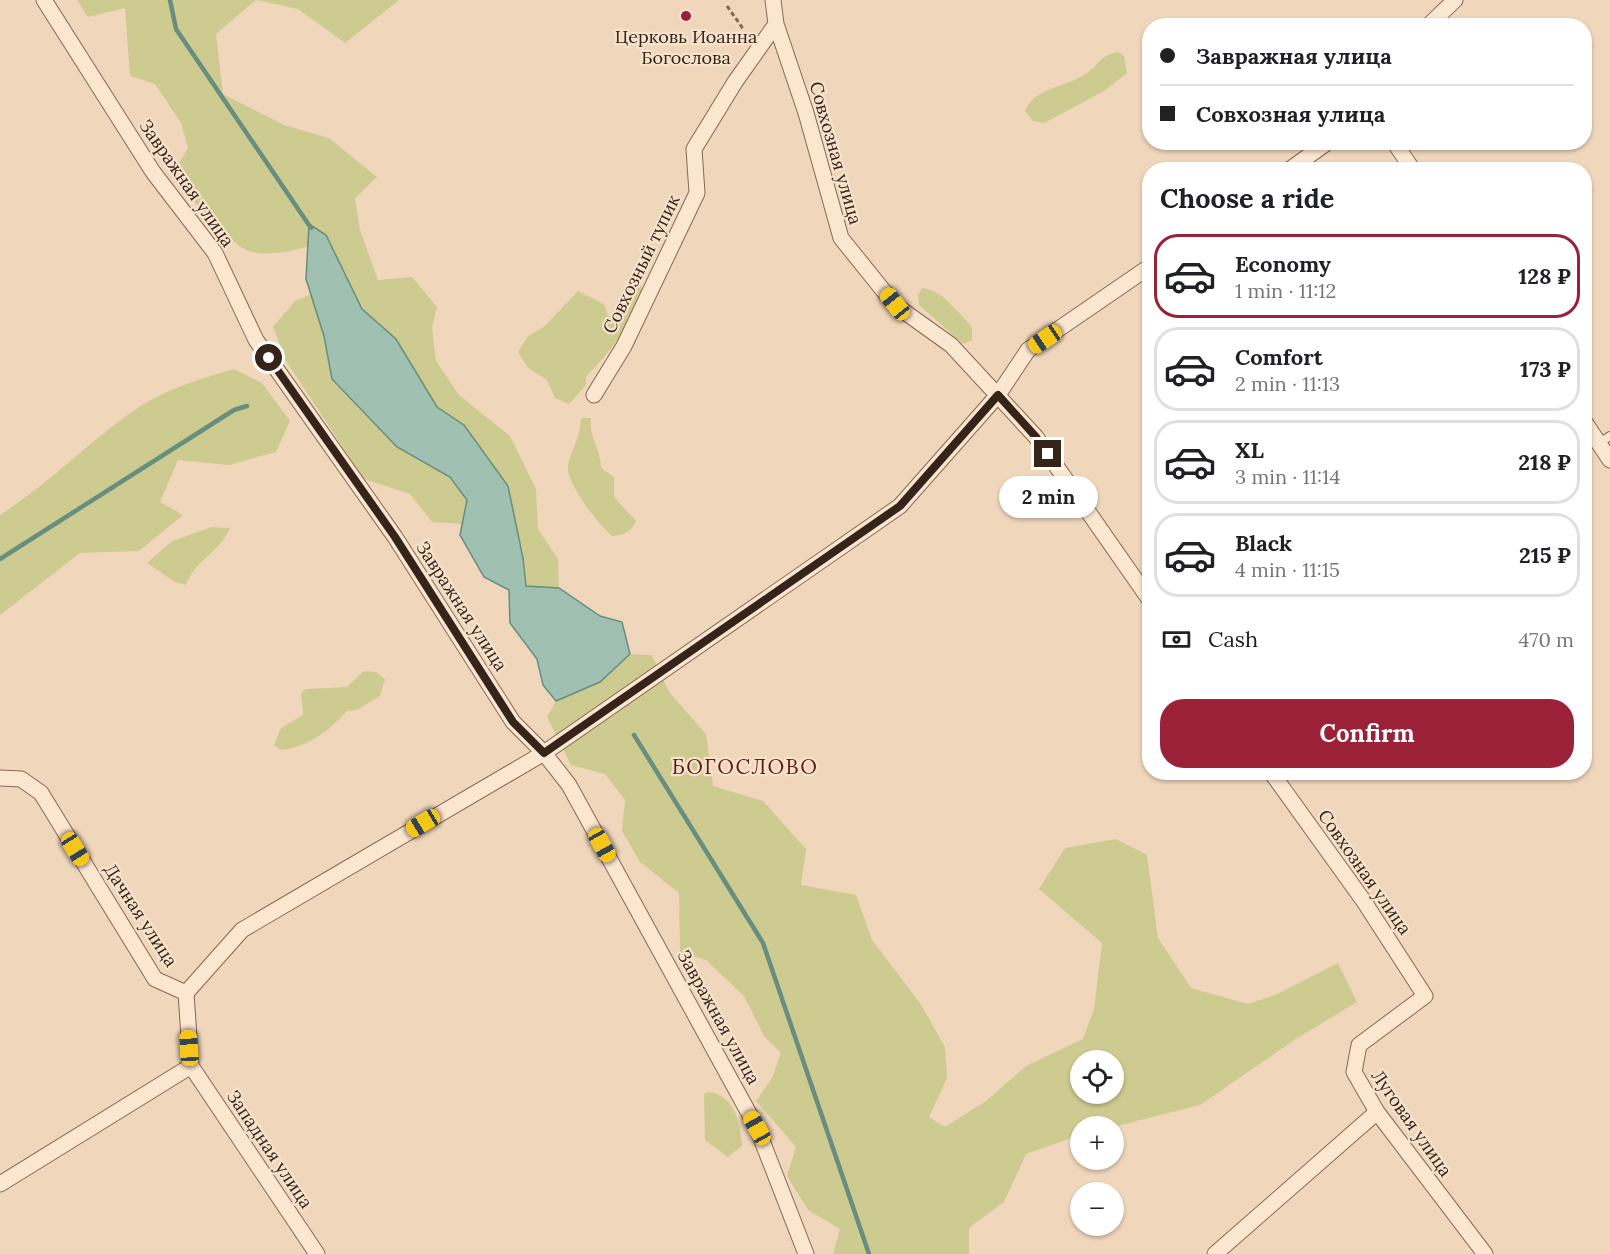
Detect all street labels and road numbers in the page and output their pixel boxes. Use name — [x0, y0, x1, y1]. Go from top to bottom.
street label: Совхозная улица — [805, 79, 867, 227]
street label: Завражная улица — [134, 115, 240, 251]
street label: Совхозный тупик — [597, 190, 685, 337]
street label: Завражная улица — [411, 537, 513, 675]
street label: Совхозная улица — [1313, 805, 1417, 939]
street label: Дачная улица — [99, 859, 183, 971]
street label: Завражная улица — [672, 946, 766, 1088]
street label: Луговая улица — [1367, 1065, 1457, 1181]
street label: Западная улица — [222, 1085, 318, 1213]

